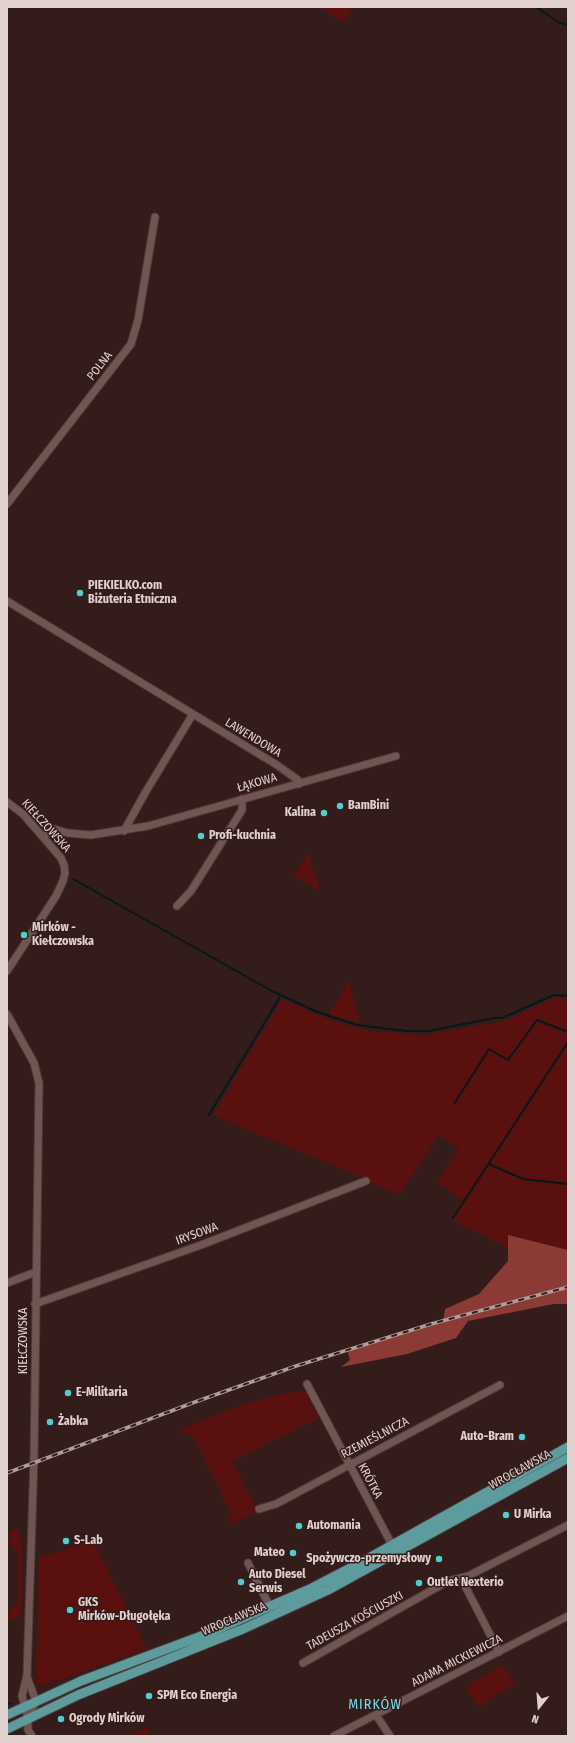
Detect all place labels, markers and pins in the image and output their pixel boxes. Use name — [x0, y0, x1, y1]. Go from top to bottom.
place label: PIEKIELKO.com Biżuteria Etniczna — [88, 579, 177, 607]
marker: PIEKIELKO.com Biżuteria Etniczna — [75, 588, 85, 598]
place label: BamBini — [348, 799, 389, 813]
marker: BamBini — [335, 801, 345, 811]
place label: Kalina — [285, 806, 316, 820]
marker: Kalina — [319, 808, 329, 818]
place label: Profi-kuchnia — [209, 829, 276, 843]
marker: Profi-kuchnia — [196, 831, 206, 841]
place label: Mirków - Kiełczowska — [32, 921, 94, 949]
marker: Mirków - Kiełczowska — [19, 930, 29, 940]
place label: E-Militaria — [76, 1386, 128, 1400]
marker: E-Militaria — [63, 1388, 73, 1398]
place label: Żabka — [58, 1415, 88, 1429]
marker: Żabka — [45, 1417, 55, 1427]
place label: Auto-Bram — [460, 1430, 514, 1444]
marker: Auto-Bram — [517, 1432, 527, 1442]
place label: U Mirka — [514, 1508, 552, 1522]
marker: U Mirka — [501, 1510, 511, 1520]
place label: Automania — [307, 1519, 361, 1533]
marker: Automania — [294, 1521, 304, 1531]
place label: S-Lab — [74, 1534, 103, 1548]
marker: S-Lab — [61, 1536, 71, 1546]
place label: Mateo — [254, 1546, 285, 1560]
marker: Mateo — [288, 1548, 298, 1558]
place label: Spożywczo-przemysłowy — [306, 1552, 431, 1566]
marker: Spożywczo-przemysłowy — [434, 1554, 444, 1564]
place label: Auto Diesel Serwis — [249, 1568, 306, 1596]
place label: Outlet Nexterio — [427, 1576, 504, 1590]
marker: Auto Diesel Serwis — [236, 1577, 246, 1587]
marker: Outlet Nexterio — [414, 1578, 424, 1588]
place label: GKS Mirków-Długołęka — [78, 1596, 170, 1624]
marker: GKS Mirków-Długołęka — [65, 1605, 75, 1615]
place label: SPM Eco Energia — [157, 1689, 237, 1703]
marker: SPM Eco Energia — [144, 1691, 154, 1701]
place label: Ogrody Mirków — [69, 1712, 144, 1726]
marker: Ogrody Mirków — [56, 1714, 66, 1724]

